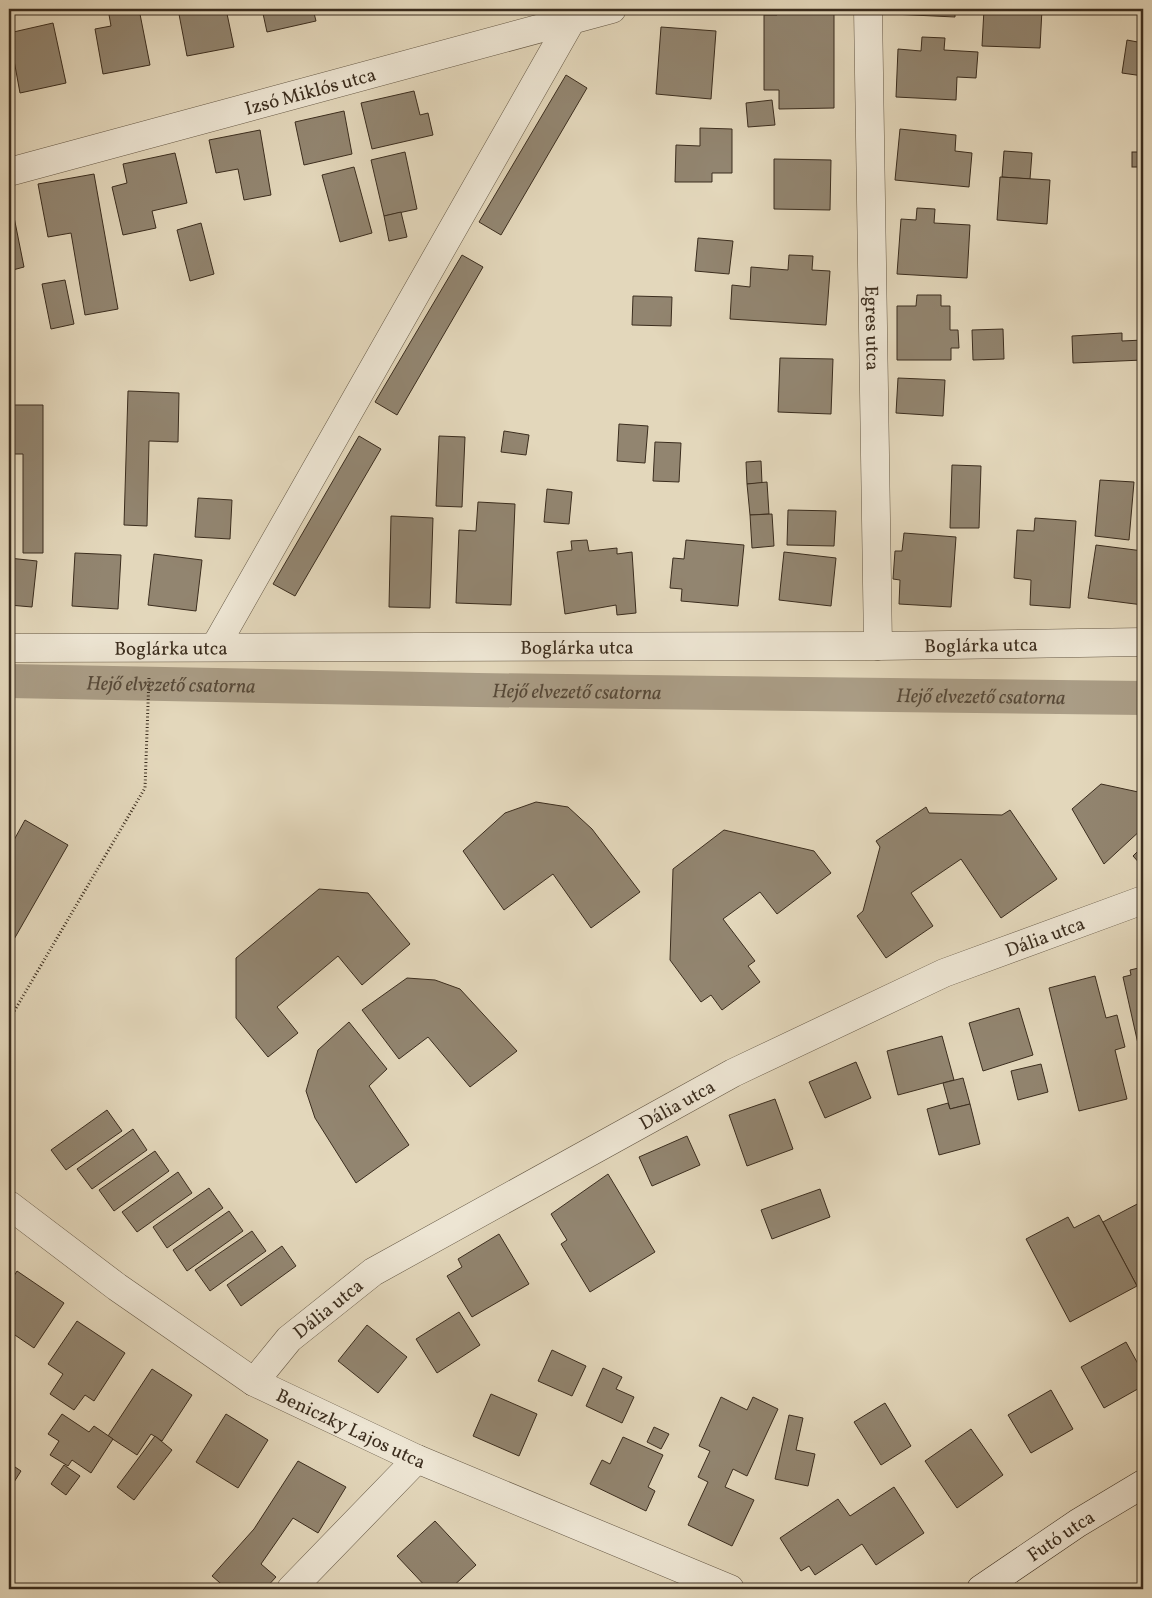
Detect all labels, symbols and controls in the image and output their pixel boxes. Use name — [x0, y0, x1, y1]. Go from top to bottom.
street label: Izsó Miklós utca — [242, 62, 379, 123]
street label: Egres utca — [857, 285, 885, 371]
street label: Boglárka utca — [924, 633, 1038, 660]
street label: Boglárka utca — [114, 636, 228, 663]
street label: Boglárka utca — [520, 636, 634, 662]
water label: Hejő elvezető csatorna — [86, 670, 256, 702]
water label: Hejő elvezető csatorna — [492, 678, 662, 708]
water label: Hejő elvezető csatorna — [896, 683, 1066, 713]
street label: Dália utca — [1002, 911, 1089, 964]
street label: Dália utca — [635, 1074, 720, 1137]
street label: Dália utca — [288, 1274, 370, 1346]
street label: Beniczky Lajos utca — [271, 1383, 429, 1476]
street label: Futó utca — [1023, 1505, 1100, 1569]

